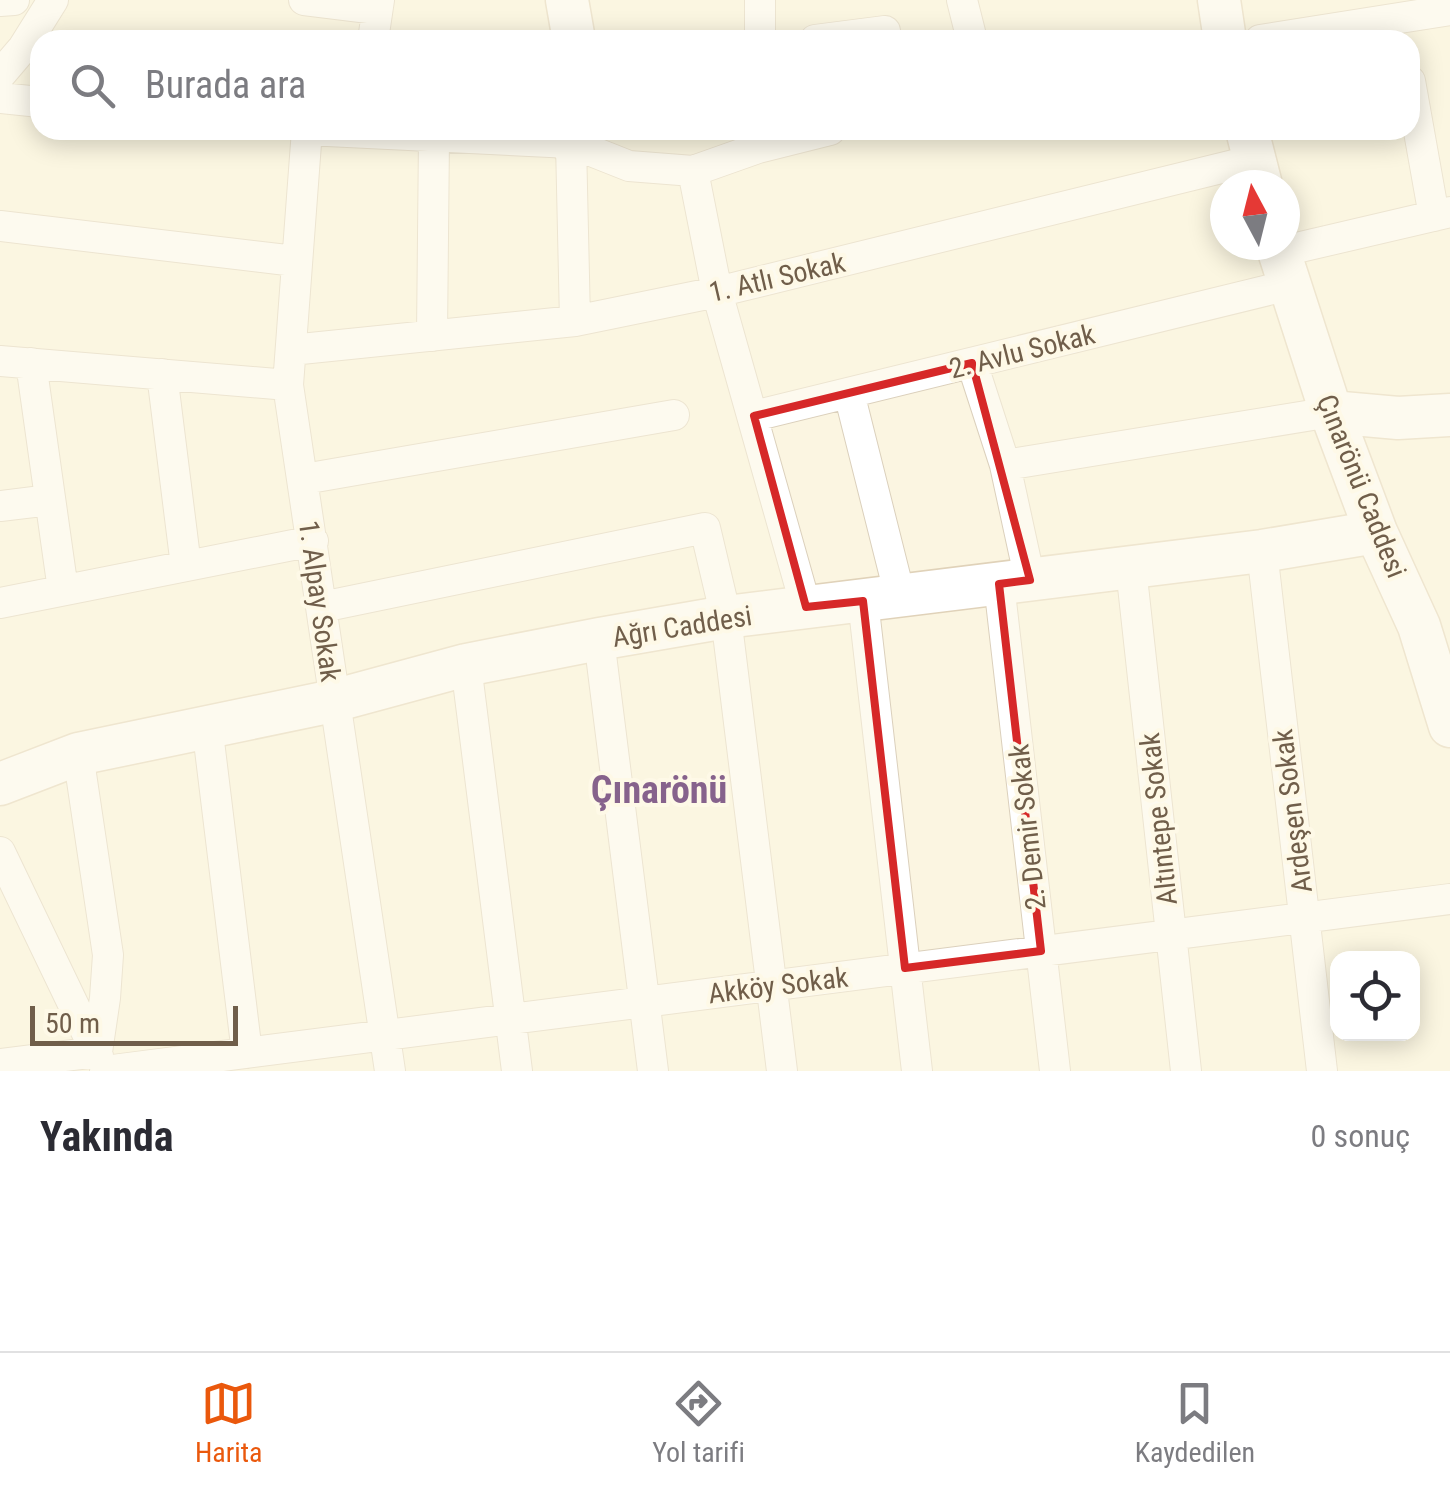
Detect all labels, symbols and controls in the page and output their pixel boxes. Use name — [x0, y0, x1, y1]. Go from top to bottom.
search box — [30, 30, 1420, 140]
icon: search — [65, 58, 120, 113]
text: Burada ara — [145, 63, 306, 107]
north arrow — [1210, 170, 1300, 260]
street label: 1. Atlı Sokak — [706, 246, 849, 309]
street label: 2. Avlu Sokak — [946, 317, 1099, 385]
street label: Çınarönü Caddesi — [1310, 390, 1413, 583]
street label: 1. Alpay Sokak — [292, 518, 347, 684]
street label: Ağrı Caddesi — [610, 599, 754, 654]
street label: Ardeşen Sokak — [1266, 727, 1319, 895]
street label: Altıntepe Sokak — [1133, 731, 1184, 907]
street label: 2. Demir Sokak — [1002, 742, 1053, 911]
district label: Çınarönü — [591, 768, 727, 812]
map controls — [1330, 951, 1420, 1041]
button: locate — [1330, 951, 1420, 1041]
street label: Akköy Sokak — [706, 961, 850, 1010]
scale bar — [30, 1001, 238, 1046]
text: 50 m — [45, 1007, 100, 1040]
text: Yakında — [40, 1112, 174, 1161]
text: 0 sonuç — [1310, 1117, 1410, 1155]
tab: Harita — [195, 1376, 262, 1469]
tab: Yol tarifi — [652, 1376, 745, 1469]
tab: Kaydedilen — [1135, 1376, 1255, 1469]

